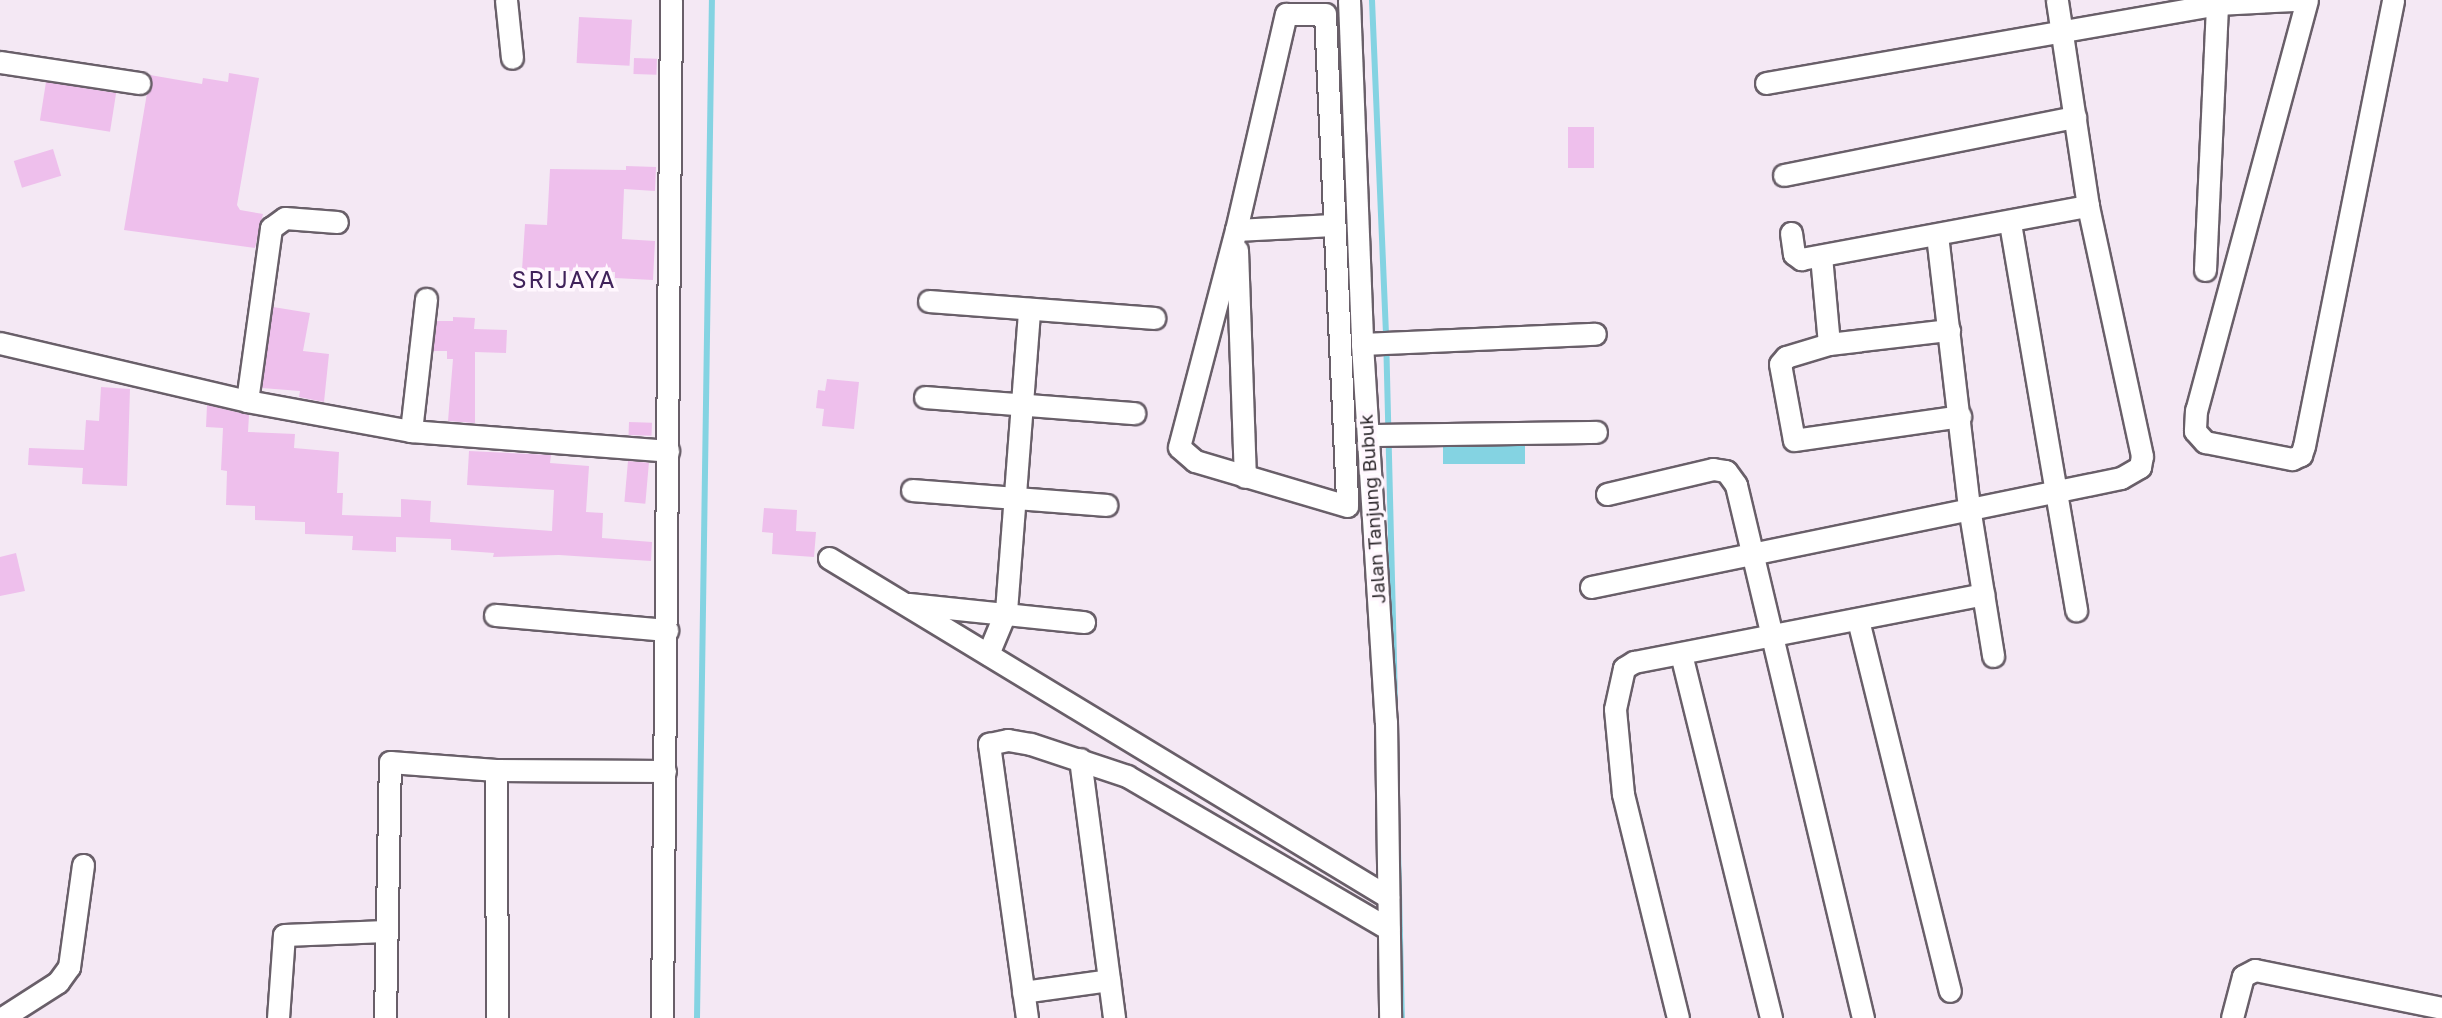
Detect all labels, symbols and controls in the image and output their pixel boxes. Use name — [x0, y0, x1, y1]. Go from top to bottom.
district label: SRIJAYA — [513, 265, 615, 293]
street label: Jalan Tanjung Bubuk — [1354, 414, 1390, 604]

